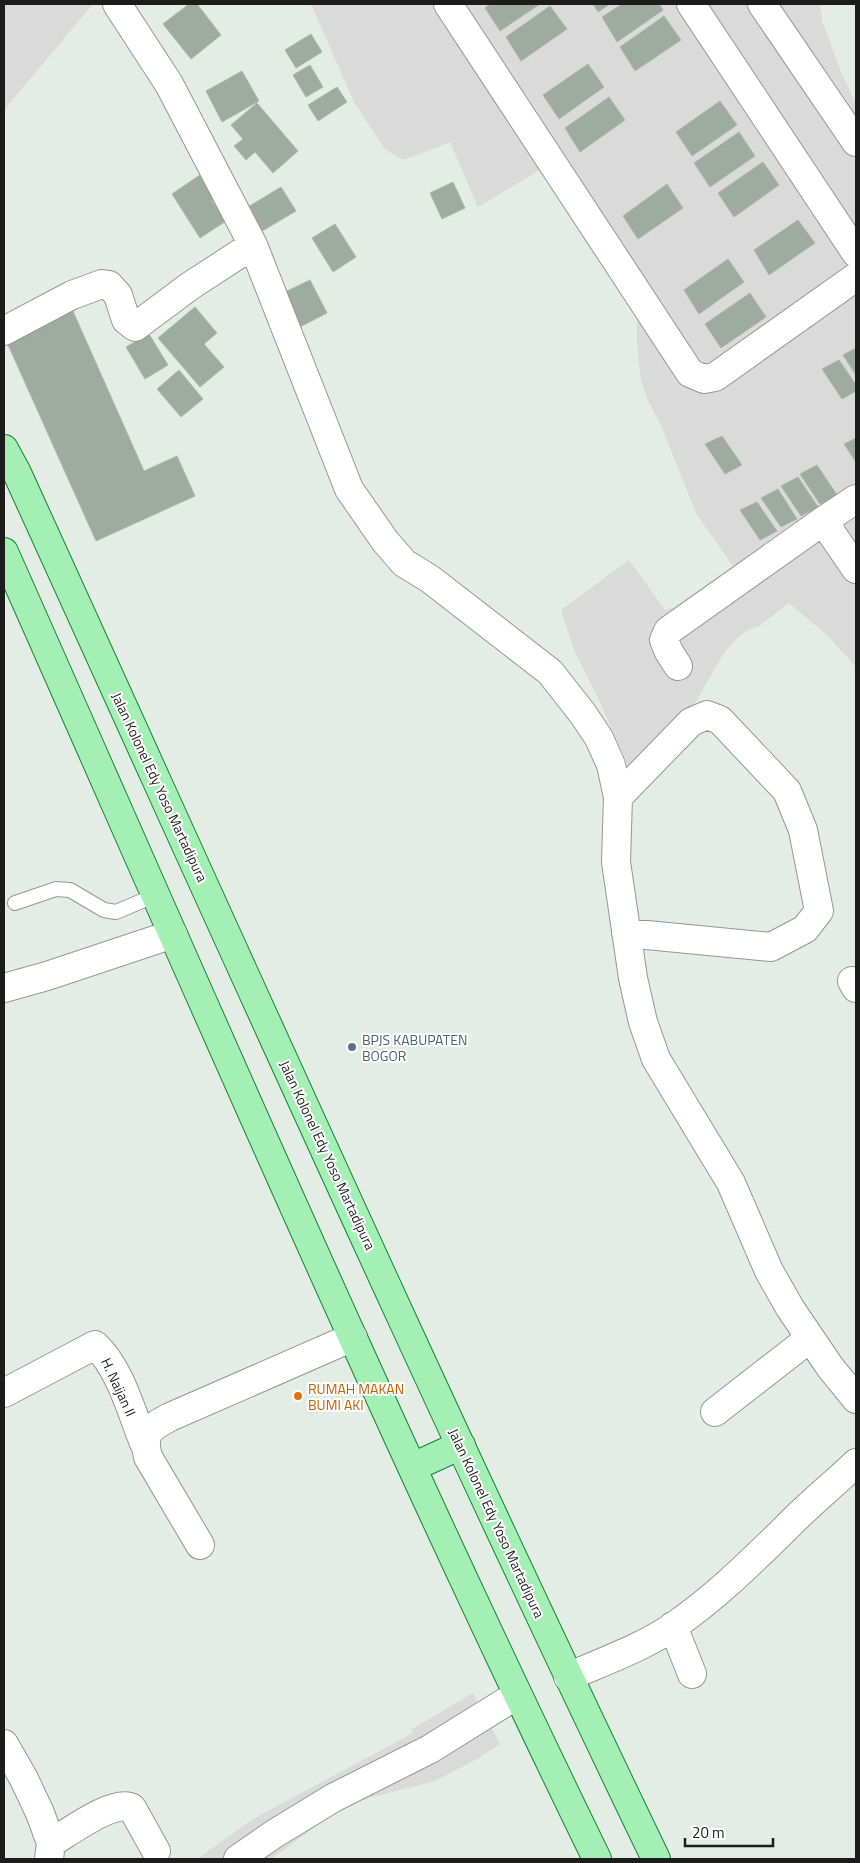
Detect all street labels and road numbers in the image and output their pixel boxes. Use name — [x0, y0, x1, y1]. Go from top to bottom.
street label: Jalan Kolonel Edy Yoso Martadipura — [107, 689, 213, 885]
street label: Jalan Kolonel Edy Yoso Martadipura — [275, 1057, 381, 1253]
street label: H. Naijan II — [96, 1354, 142, 1420]
street label: Jalan Kolonel Edy Yoso Martadipura — [444, 1425, 550, 1621]

